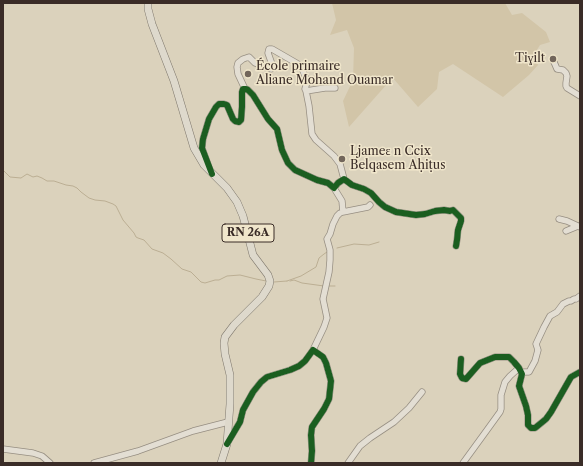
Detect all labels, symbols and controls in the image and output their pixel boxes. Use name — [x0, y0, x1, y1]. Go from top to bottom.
place label: Tiɣilt — [515, 52, 545, 66]
marker: Tiɣilt — [548, 54, 558, 64]
place label: École primaire Aliane Mohand Ouamar — [256, 60, 393, 88]
marker: École primaire Aliane Mohand Ouamar — [243, 69, 253, 79]
place label: Ljameɛ n Ccix Belqasem Aḥiṭus — [350, 145, 445, 173]
marker: Ljameɛ n Ccix Belqasem Aḥiṭus — [337, 154, 347, 164]
road number: RN 26A — [222, 224, 274, 242]

